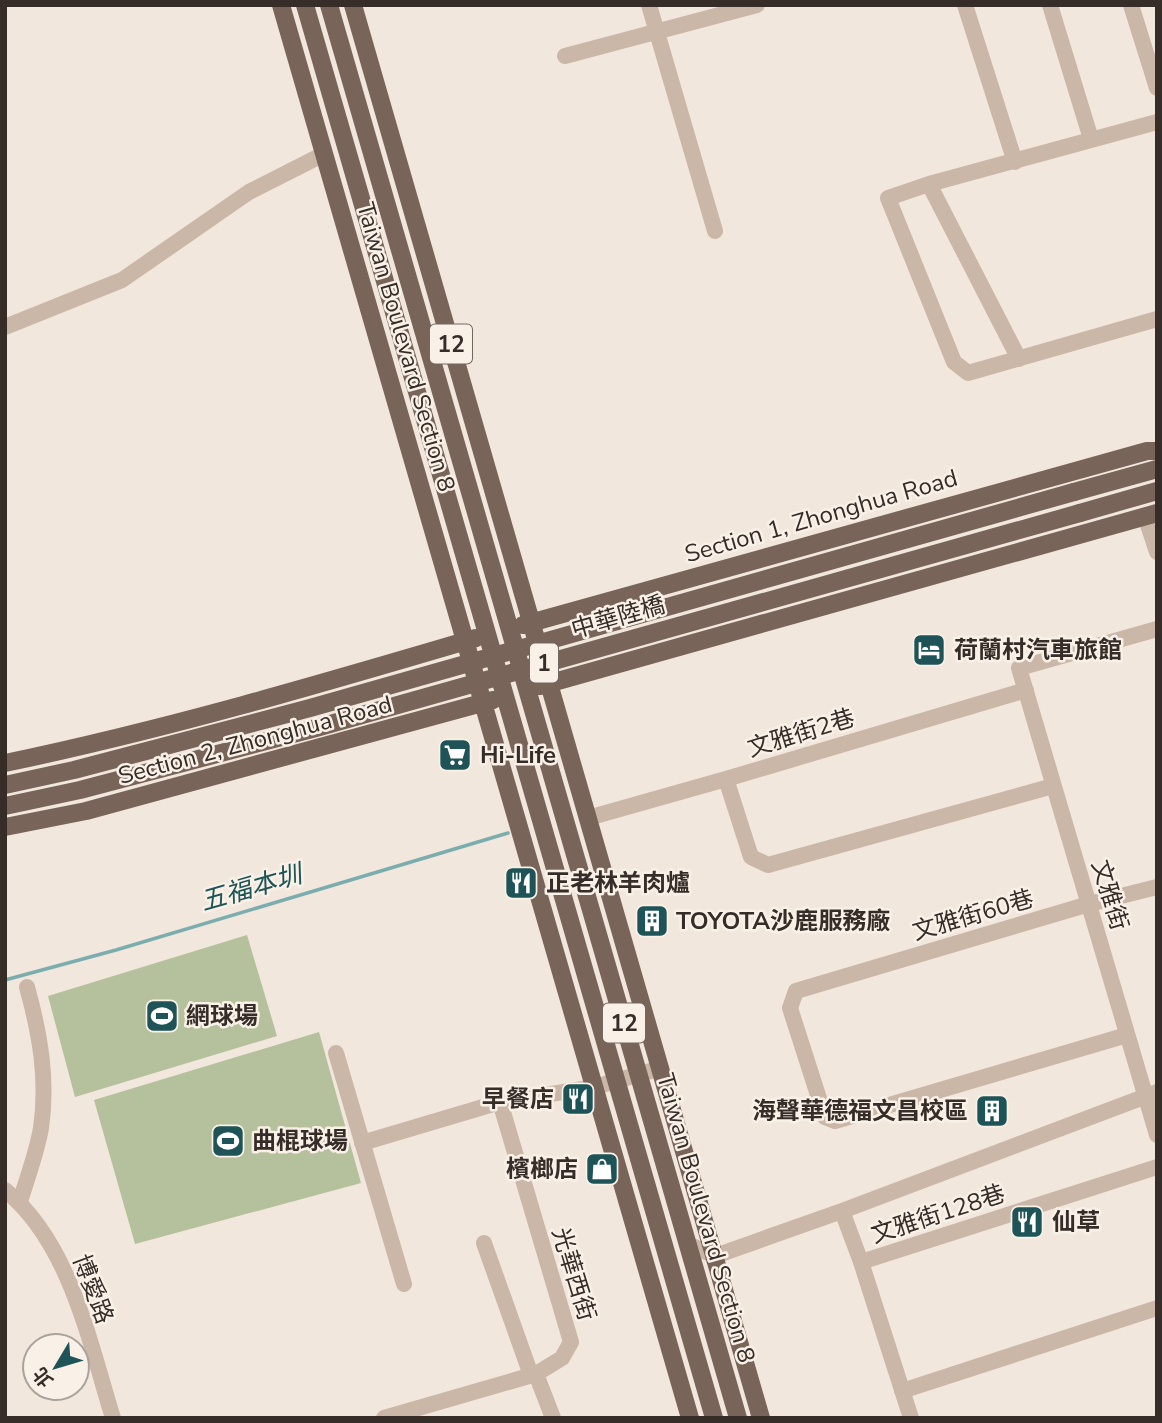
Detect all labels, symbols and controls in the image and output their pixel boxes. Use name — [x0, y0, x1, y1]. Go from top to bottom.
street label: Taiwan Boulevard Section 8 — [349, 199, 463, 495]
road number: 12 — [430, 324, 472, 364]
street label: Section 1, Zhonghua Road — [681, 462, 961, 570]
street label: 中華陸橋 — [567, 588, 669, 646]
hotel icon: 荷蘭村汽車旅館 — [910, 631, 948, 669]
place label: 荷蘭村汽車旅館 — [954, 634, 1122, 666]
road number: 1 — [530, 643, 558, 682]
street label: Section 2, Zhonghua Road — [114, 688, 396, 792]
street label: 文雅街2巷 — [744, 702, 858, 764]
supermarket icon: Hi-Life — [436, 736, 474, 774]
place label: Hi-Life — [480, 739, 556, 771]
water label: 五福本圳 — [196, 856, 310, 919]
street label: 文雅街 — [1084, 856, 1136, 934]
restaurant icon: 正老林羊肉爐 — [502, 864, 540, 902]
place label: 正老林羊肉爐 — [546, 867, 690, 899]
street label: 文雅街60巷 — [909, 882, 1037, 948]
building icon: TOYOTA沙鹿服務廠 — [633, 902, 671, 940]
place label: TOYOTA沙鹿服務廠 — [676, 905, 890, 937]
sports icon: 網球場 — [143, 997, 181, 1035]
place label: 網球場 — [186, 1000, 258, 1032]
road number: 12 — [603, 1004, 645, 1042]
street label: Taiwan Boulevard Section 8 — [649, 1070, 763, 1366]
restaurant icon: 早餐店 — [559, 1080, 597, 1118]
place label: 早餐店 — [482, 1083, 554, 1115]
building icon: 海聲華德福文昌校區 — [973, 1092, 1011, 1130]
place label: 海聲華德福文昌校區 — [752, 1095, 968, 1127]
sports icon: 曲棍球場 — [209, 1122, 247, 1160]
place label: 曲棍球場 — [252, 1125, 348, 1157]
shop icon: 檳榔店 — [583, 1150, 621, 1188]
place label: 檳榔店 — [506, 1153, 578, 1185]
street label: 文雅街128巷 — [867, 1177, 1009, 1251]
restaurant icon: 仙草 — [1008, 1203, 1046, 1241]
place label: 仙草 — [1052, 1206, 1100, 1238]
street label: 光華西街 — [545, 1223, 603, 1325]
street label: 博愛路 — [65, 1250, 121, 1328]
north arrow — [21, 1332, 91, 1402]
text: 北 — [27, 1361, 59, 1392]

